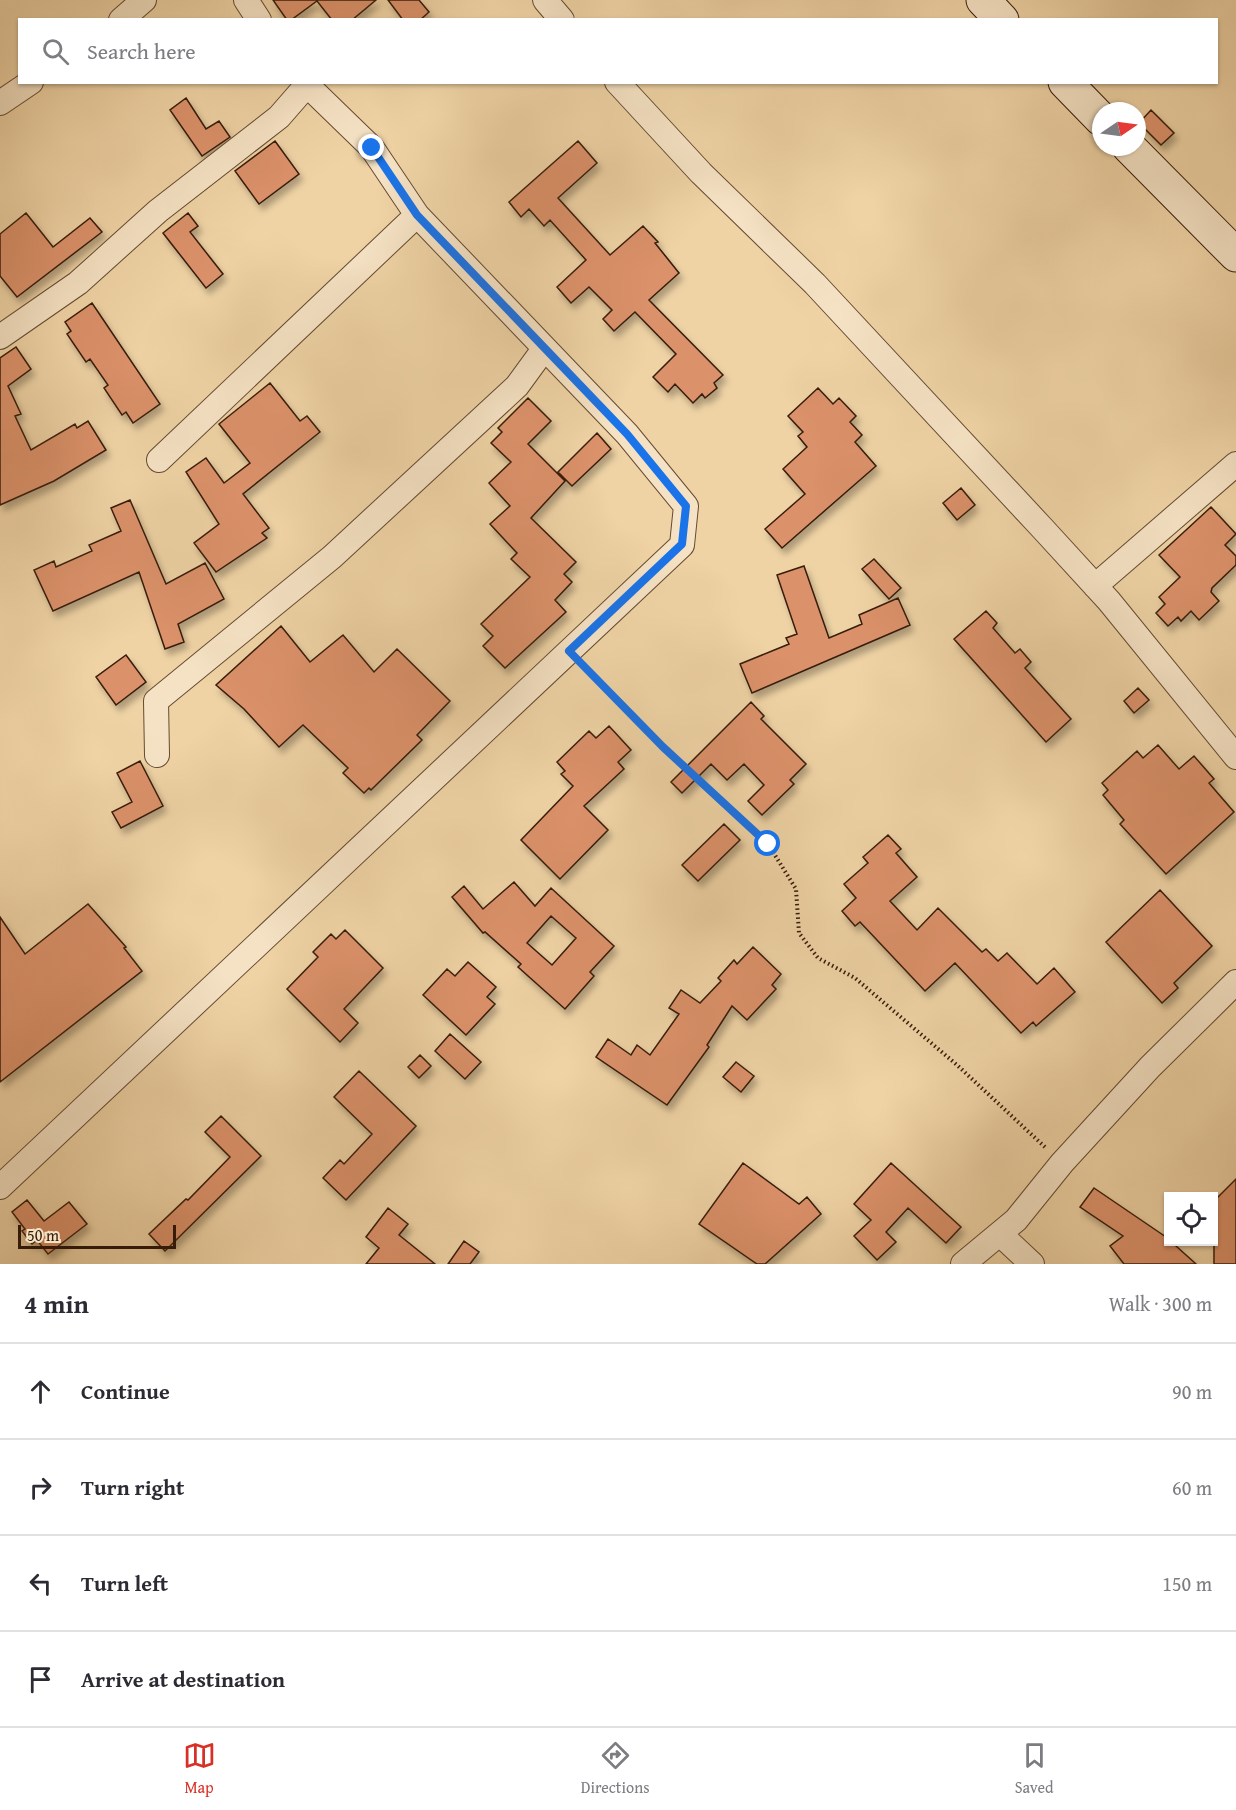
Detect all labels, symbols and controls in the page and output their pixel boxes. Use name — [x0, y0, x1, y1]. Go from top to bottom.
search box — [18, 18, 1218, 84]
icon: search — [39, 35, 72, 68]
text: Search here — [87, 35, 196, 67]
north arrow — [1092, 102, 1146, 156]
route end — [358, 134, 384, 160]
route start — [754, 830, 780, 856]
map controls — [1164, 1192, 1218, 1246]
button: locate — [1164, 1192, 1218, 1246]
scale bar — [18, 1222, 176, 1250]
text: 50 m — [27, 1223, 59, 1247]
text: 4 min — [24, 1284, 89, 1323]
text: Walk · 300 m — [1109, 1289, 1212, 1318]
icon: ahead — [24, 1375, 57, 1408]
text: Continue — [81, 1375, 170, 1407]
text: 90 m — [1172, 1377, 1212, 1406]
icon: right — [24, 1471, 57, 1504]
text: Turn right — [81, 1471, 184, 1503]
text: 60 m — [1172, 1473, 1212, 1502]
icon: left — [24, 1567, 57, 1600]
text: Turn left — [81, 1567, 168, 1599]
text: 150 m — [1162, 1569, 1212, 1598]
icon: arrive — [24, 1663, 57, 1696]
text: Arrive at destination — [81, 1663, 285, 1695]
tab: Map — [183, 1739, 216, 1799]
tab: Directions — [581, 1739, 650, 1799]
tab: Saved — [1015, 1739, 1053, 1799]

